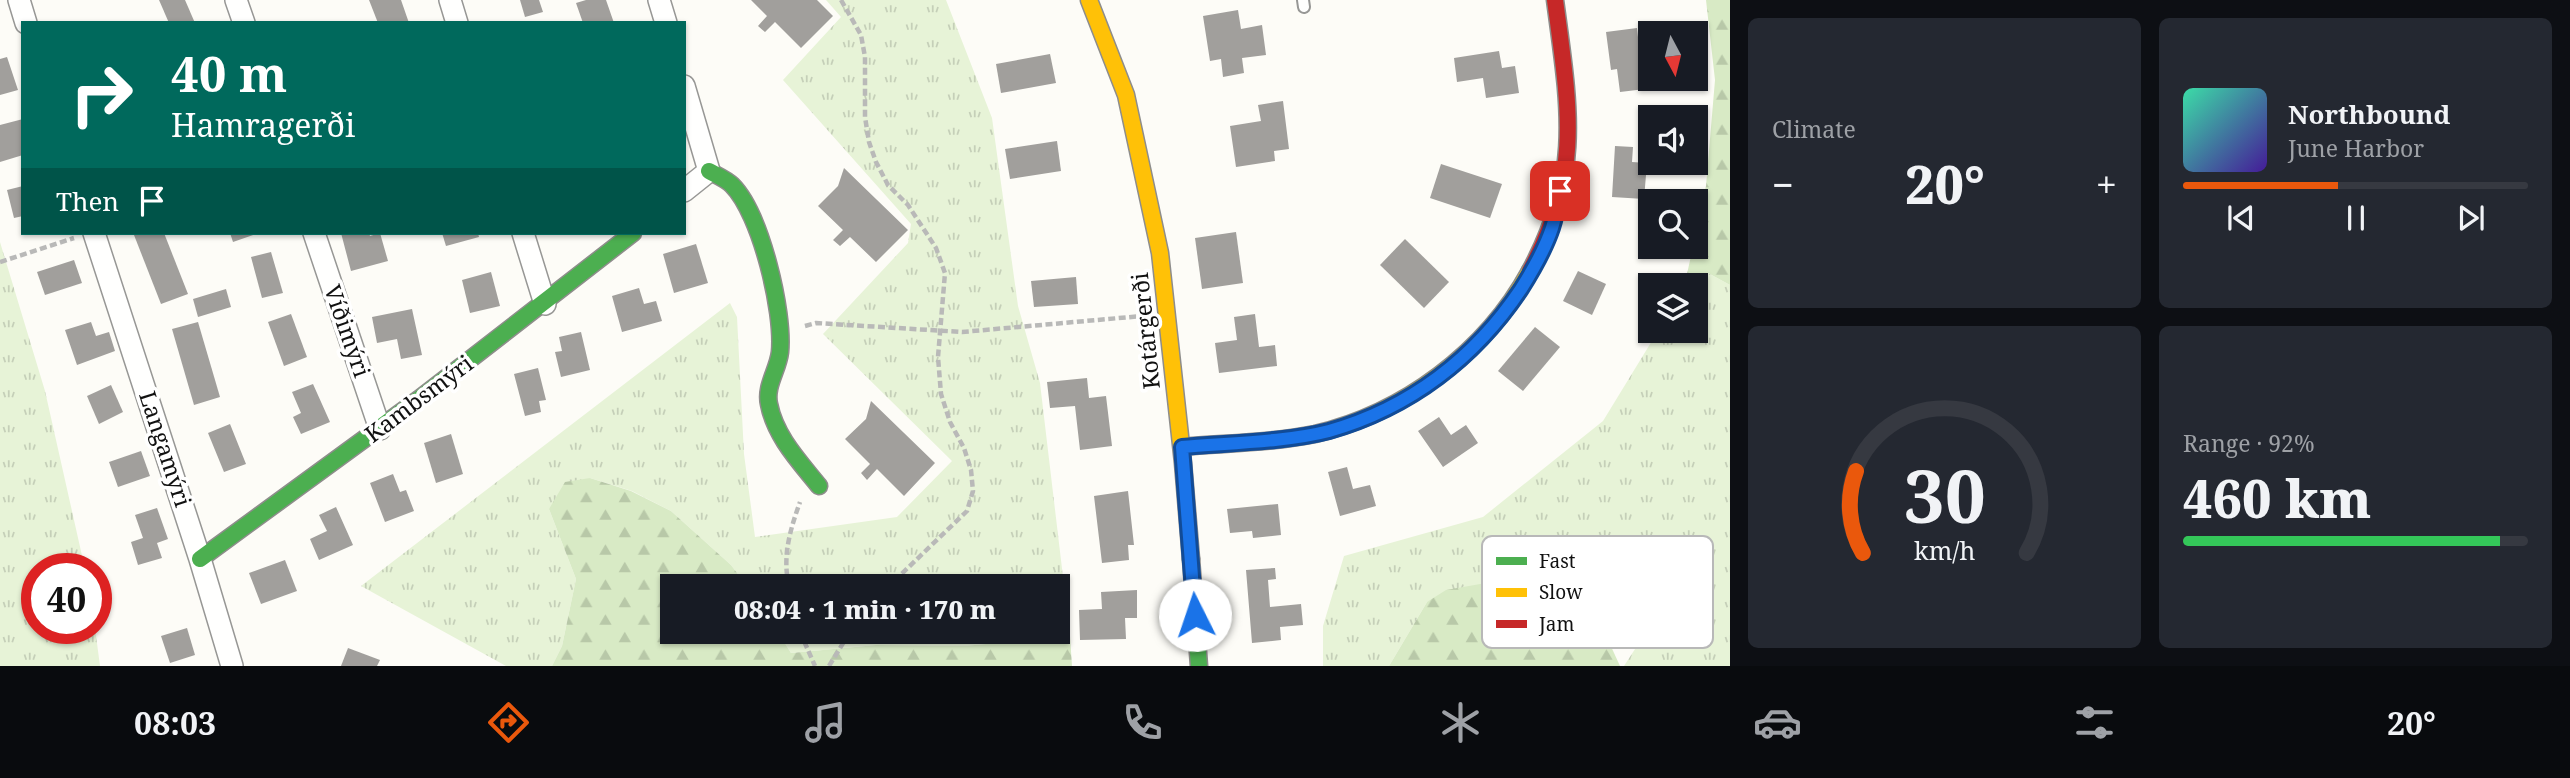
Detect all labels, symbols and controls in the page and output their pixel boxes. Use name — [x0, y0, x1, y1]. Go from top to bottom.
north arrow — [1638, 21, 1708, 91]
map controls — [1638, 21, 1708, 343]
text: 40 m — [171, 40, 287, 106]
icon: right — [56, 49, 147, 140]
text: Northbound — [2288, 96, 2450, 132]
text: Hamragerði — [171, 103, 355, 146]
button: sound — [1638, 105, 1708, 175]
text: Climate — [1772, 113, 1856, 145]
text: June Harbor — [2288, 132, 2424, 164]
text: 20° — [1905, 148, 1985, 219]
text: − — [1772, 158, 1794, 210]
text: + — [2096, 158, 2117, 210]
pin — [1530, 161, 1590, 221]
icon: arrive — [1541, 172, 1579, 210]
icon: arrive — [133, 182, 171, 220]
text: Then — [56, 183, 119, 219]
button: search — [1638, 189, 1708, 259]
icon: previous — [2222, 199, 2260, 237]
icon: pause — [2337, 199, 2375, 237]
icon: next — [2452, 199, 2490, 237]
street label: Kotárgerði — [1123, 271, 1167, 391]
button: layers — [1638, 273, 1708, 343]
street label: Víðimýri — [317, 280, 379, 382]
street label: Kambsmýri — [358, 347, 480, 449]
street label: Langamýri — [132, 387, 200, 511]
text: Range · 92% — [2183, 427, 2315, 459]
text: 30 — [1903, 445, 1986, 544]
text: 460 km — [2183, 462, 2371, 533]
text: km/h — [1914, 533, 1975, 567]
legend — [1482, 536, 1713, 648]
text: Fast — [1539, 548, 1576, 574]
speed limit sign: 40 — [21, 553, 112, 644]
position arrow — [1158, 578, 1232, 652]
text: Slow — [1539, 579, 1583, 605]
text: 08:04 · 1 min · 170 m — [734, 591, 996, 627]
text: Jam — [1538, 611, 1574, 637]
icon: directions — [484, 698, 533, 747]
icon: music — [801, 698, 850, 747]
icon: phone — [1118, 698, 1167, 747]
icon: climate — [1436, 698, 1485, 747]
icon: car — [1753, 698, 1802, 747]
icon: filters — [2070, 698, 2119, 747]
text: 08:03 — [134, 701, 216, 744]
text: 20° — [2387, 701, 2436, 744]

